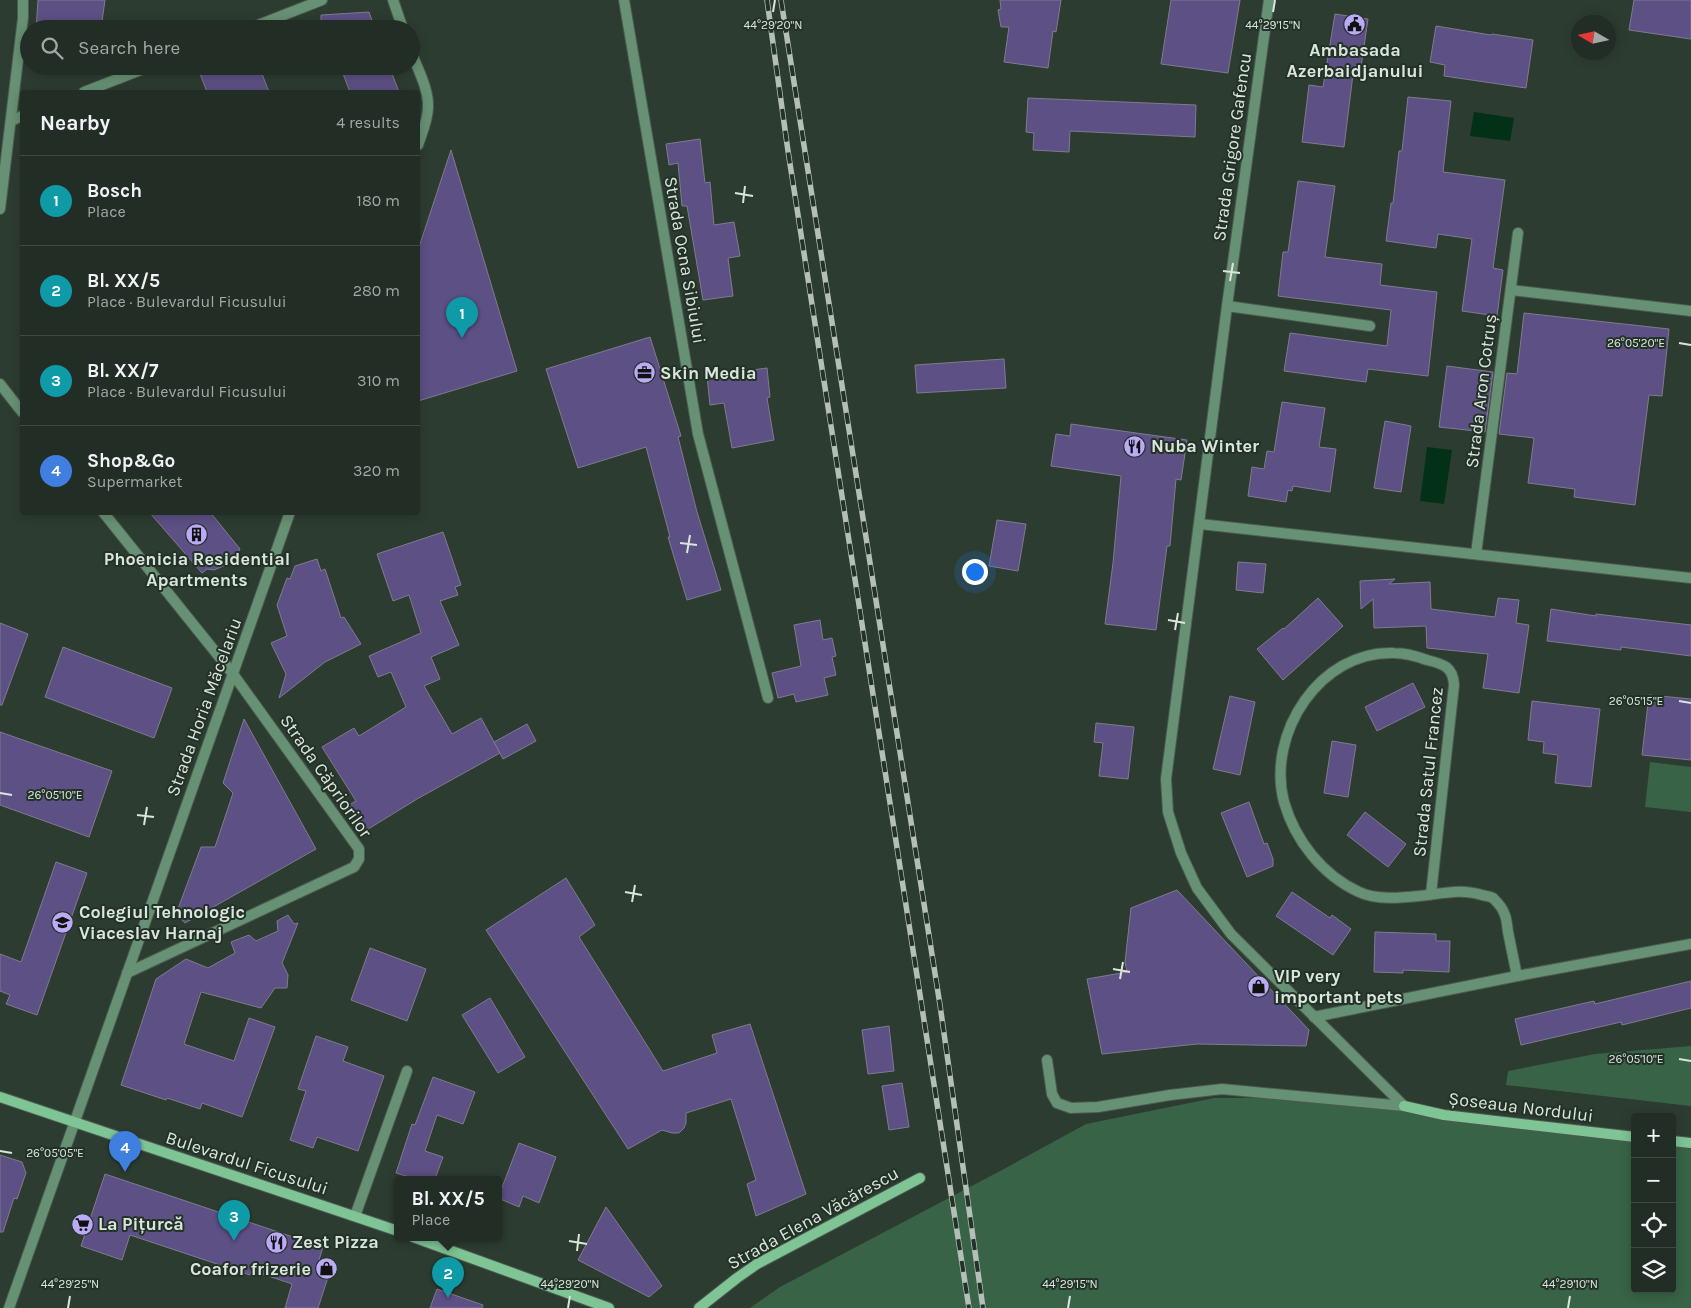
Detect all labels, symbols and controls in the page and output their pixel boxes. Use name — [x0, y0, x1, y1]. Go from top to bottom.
public building icon: Ambasada Azerbaidjanului — [1343, 13, 1367, 37]
north arrow — [1571, 15, 1616, 60]
text: 44°29'20"N — [744, 18, 802, 32]
text: 44°29'15"N — [1245, 18, 1301, 32]
search box — [20, 20, 420, 75]
icon: search — [38, 34, 66, 62]
text: Search here — [78, 37, 180, 59]
place label: Ambasada Azerbaidjanului — [1286, 39, 1424, 82]
street label: Strada Grigore Gafencu — [1208, 51, 1256, 243]
text: Nearby — [40, 111, 110, 135]
text: 4 results — [336, 113, 400, 132]
street label: Strada Ocna Sibiului — [659, 175, 711, 345]
text: Bosch — [87, 180, 142, 202]
text: 1 — [53, 191, 59, 210]
text: 180 m — [357, 191, 400, 210]
text: Place — [87, 202, 126, 221]
text: Bl. XX/5 — [87, 270, 160, 292]
text: 2 — [51, 281, 61, 300]
text: 280 m — [353, 281, 400, 300]
text: Place · Bulevardul Ficusului — [87, 292, 287, 311]
pin: 1 — [446, 297, 478, 338]
street label: Strada Aron Cotruș — [1461, 313, 1501, 469]
text: 26°05'20"E — [1607, 336, 1665, 350]
text: Bl. XX/7 — [87, 360, 158, 382]
office icon: Skin Media — [632, 361, 656, 385]
place label: Skin Media — [660, 362, 757, 384]
text: 3 — [51, 371, 61, 390]
text: 310 m — [357, 371, 400, 390]
text: Place · Bulevardul Ficusului — [87, 382, 287, 401]
restaurant icon: Nuba Winter — [1123, 434, 1147, 458]
place label: Nuba Winter — [1151, 435, 1259, 457]
text: Shop&Go — [87, 450, 175, 472]
text: 4 — [51, 461, 61, 480]
text: 320 m — [353, 461, 400, 480]
text: Supermarket — [87, 472, 183, 491]
building icon: Phoenicia Residential Apartments — [185, 522, 209, 546]
place label: Phoenicia Residential Apartments — [104, 548, 290, 591]
your location — [962, 559, 988, 585]
street label: Strada Horia Măcelariu — [161, 615, 247, 799]
street label: Strada Satul Francez — [1408, 686, 1448, 858]
text: 26°05'15"E — [1609, 694, 1663, 708]
street label: Strada Căpriorilor — [275, 710, 377, 842]
text: 26°05'10"E — [28, 788, 82, 802]
place label: Colegiul Tehnologic Viaceslav Harnaj — [79, 901, 245, 944]
school or university icon: Colegiul Tehnologic Viaceslav Harnaj — [51, 910, 75, 934]
place label: VIP very important pets — [1274, 965, 1403, 1008]
shop icon: VIP very important pets — [1246, 974, 1270, 998]
text: 26°05'10"E — [1609, 1052, 1663, 1066]
street label: Șoseaua Nordului — [1447, 1087, 1595, 1127]
map controls — [1631, 1113, 1676, 1293]
button: + — [1631, 1113, 1676, 1158]
street label: Bulevardul Ficusului — [163, 1126, 331, 1200]
pin: 4 — [109, 1131, 141, 1172]
text: 26°05'05"E — [26, 1146, 84, 1160]
button: − — [1631, 1158, 1676, 1203]
street label: Strada Elena Văcărescu — [724, 1162, 902, 1274]
popup — [394, 1176, 502, 1241]
text: Bl. XX/5 — [412, 1188, 484, 1210]
pin: 3 — [218, 1200, 250, 1241]
button: locate — [1631, 1203, 1676, 1248]
text: Place — [412, 1210, 450, 1229]
supermarket icon: La Pițurcă — [70, 1212, 94, 1236]
place label: La Pițurcă — [98, 1213, 184, 1235]
restaurant icon: Zest Pizza — [264, 1230, 288, 1254]
place label: Zest Pizza — [292, 1231, 379, 1253]
button: layers — [1631, 1248, 1676, 1293]
shop icon: Coafor frizerie — [315, 1257, 339, 1281]
pin: 2 — [432, 1257, 464, 1298]
place label: Coafor frizerie — [190, 1258, 311, 1280]
text: 44°29'25"N — [41, 1277, 99, 1291]
text: 44°29'20"N — [541, 1277, 599, 1291]
text: 44°29'15"N — [1042, 1277, 1098, 1291]
text: 44°29'10"N — [1542, 1277, 1598, 1291]

